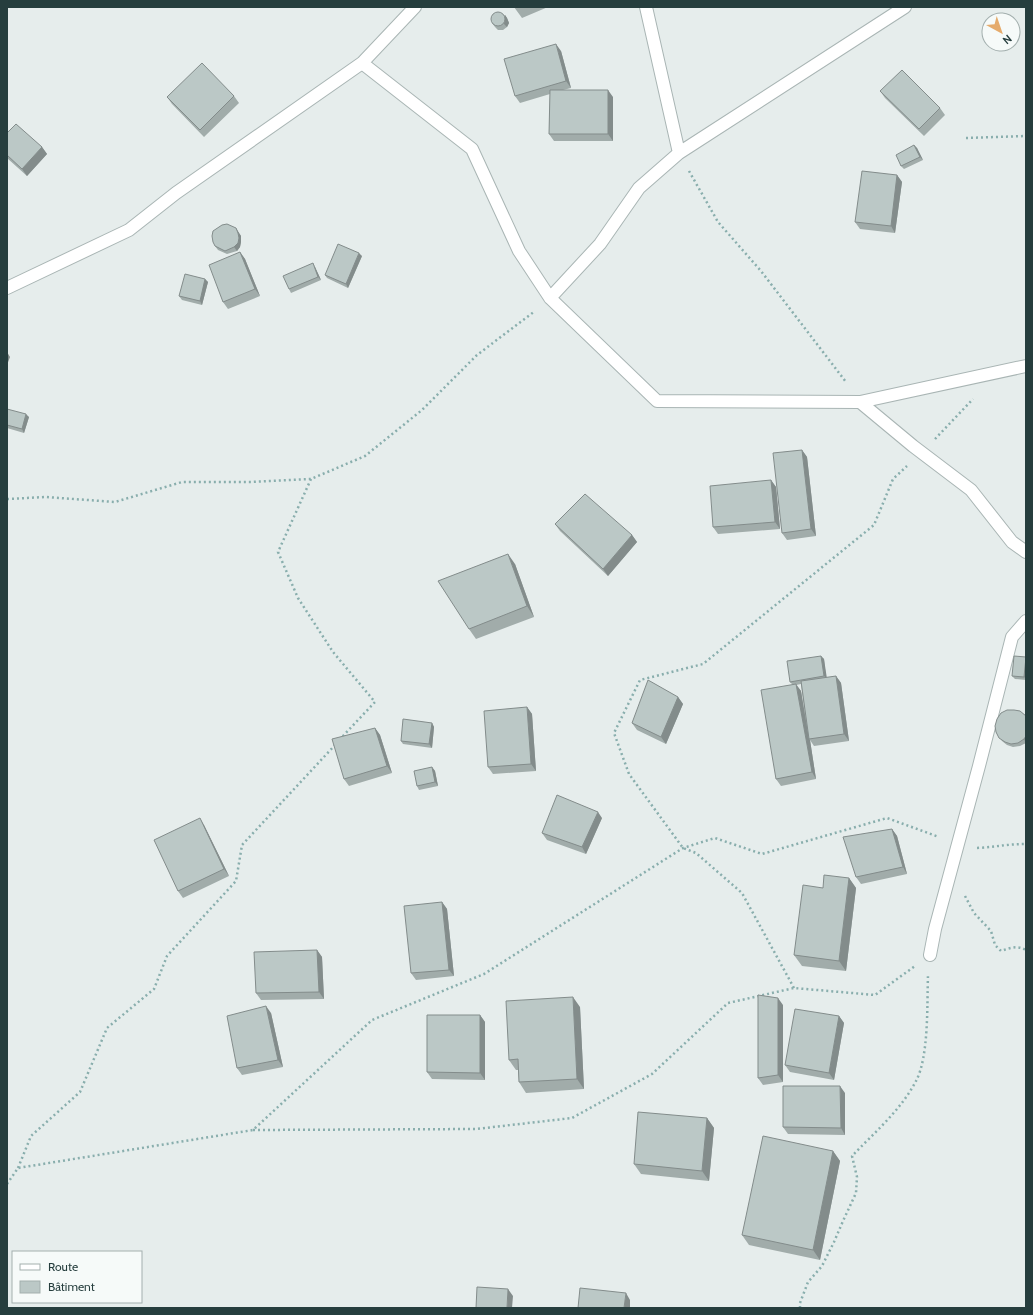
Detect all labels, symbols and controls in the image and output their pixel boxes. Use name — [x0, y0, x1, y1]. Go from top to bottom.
north arrow — [981, 12, 1021, 52]
text: N — [1000, 32, 1015, 48]
legend — [12, 1251, 142, 1303]
text: Route — [48, 1259, 78, 1274]
text: Bâtiment — [48, 1279, 95, 1294]

